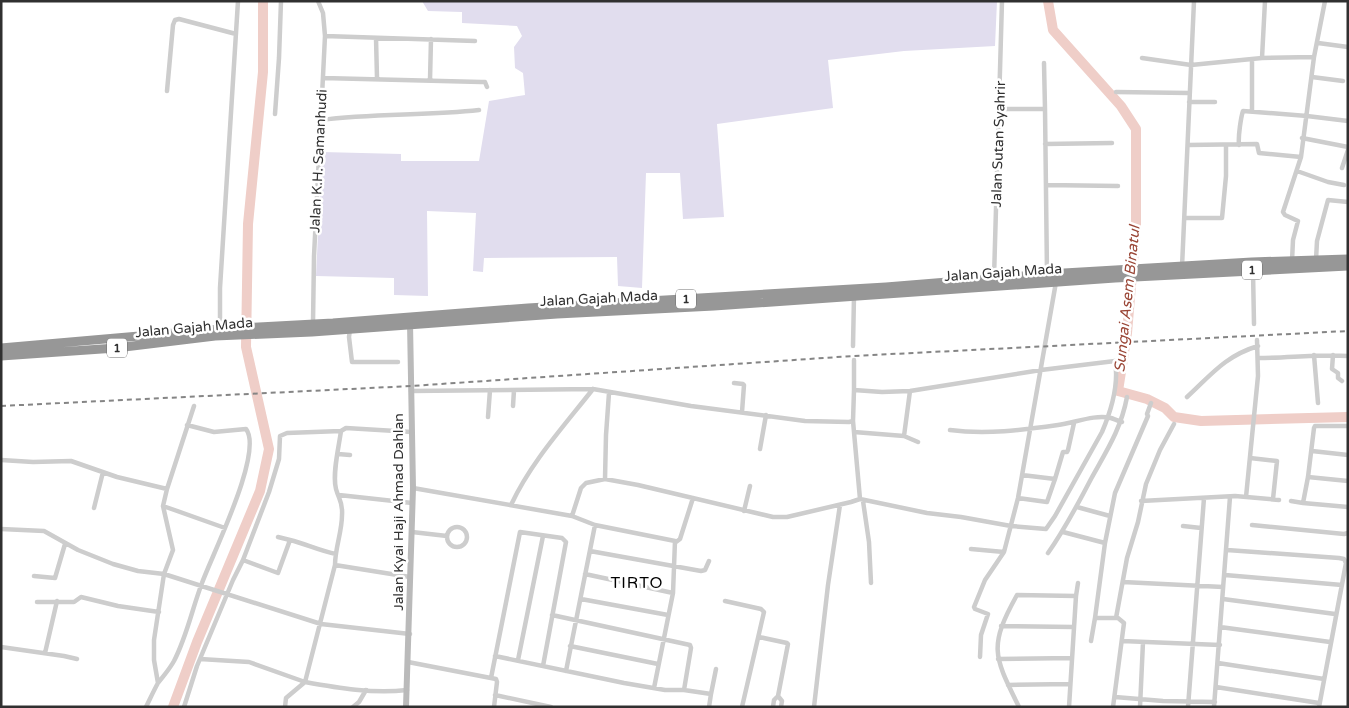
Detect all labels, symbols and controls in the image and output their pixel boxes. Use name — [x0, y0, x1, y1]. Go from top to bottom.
street label: Jalan Sutan Syahrir — [988, 80, 1009, 208]
street label: Jalan K.H. Samanhudi — [306, 89, 331, 233]
water label: Sungai Asem Binatul — [1110, 222, 1144, 373]
street label: Jalan Gajah Mada — [944, 260, 1063, 285]
road number: 1 — [1242, 260, 1262, 280]
street label: Jalan Gajah Mada — [540, 287, 658, 310]
road number: 1 — [676, 290, 696, 308]
street label: Jalan Gajah Mada — [134, 314, 254, 341]
road number: 1 — [107, 338, 127, 358]
street label: Jalan Kyai Haji Ahmad Dahlan — [390, 413, 407, 611]
district label: TIRTO — [610, 573, 664, 593]

